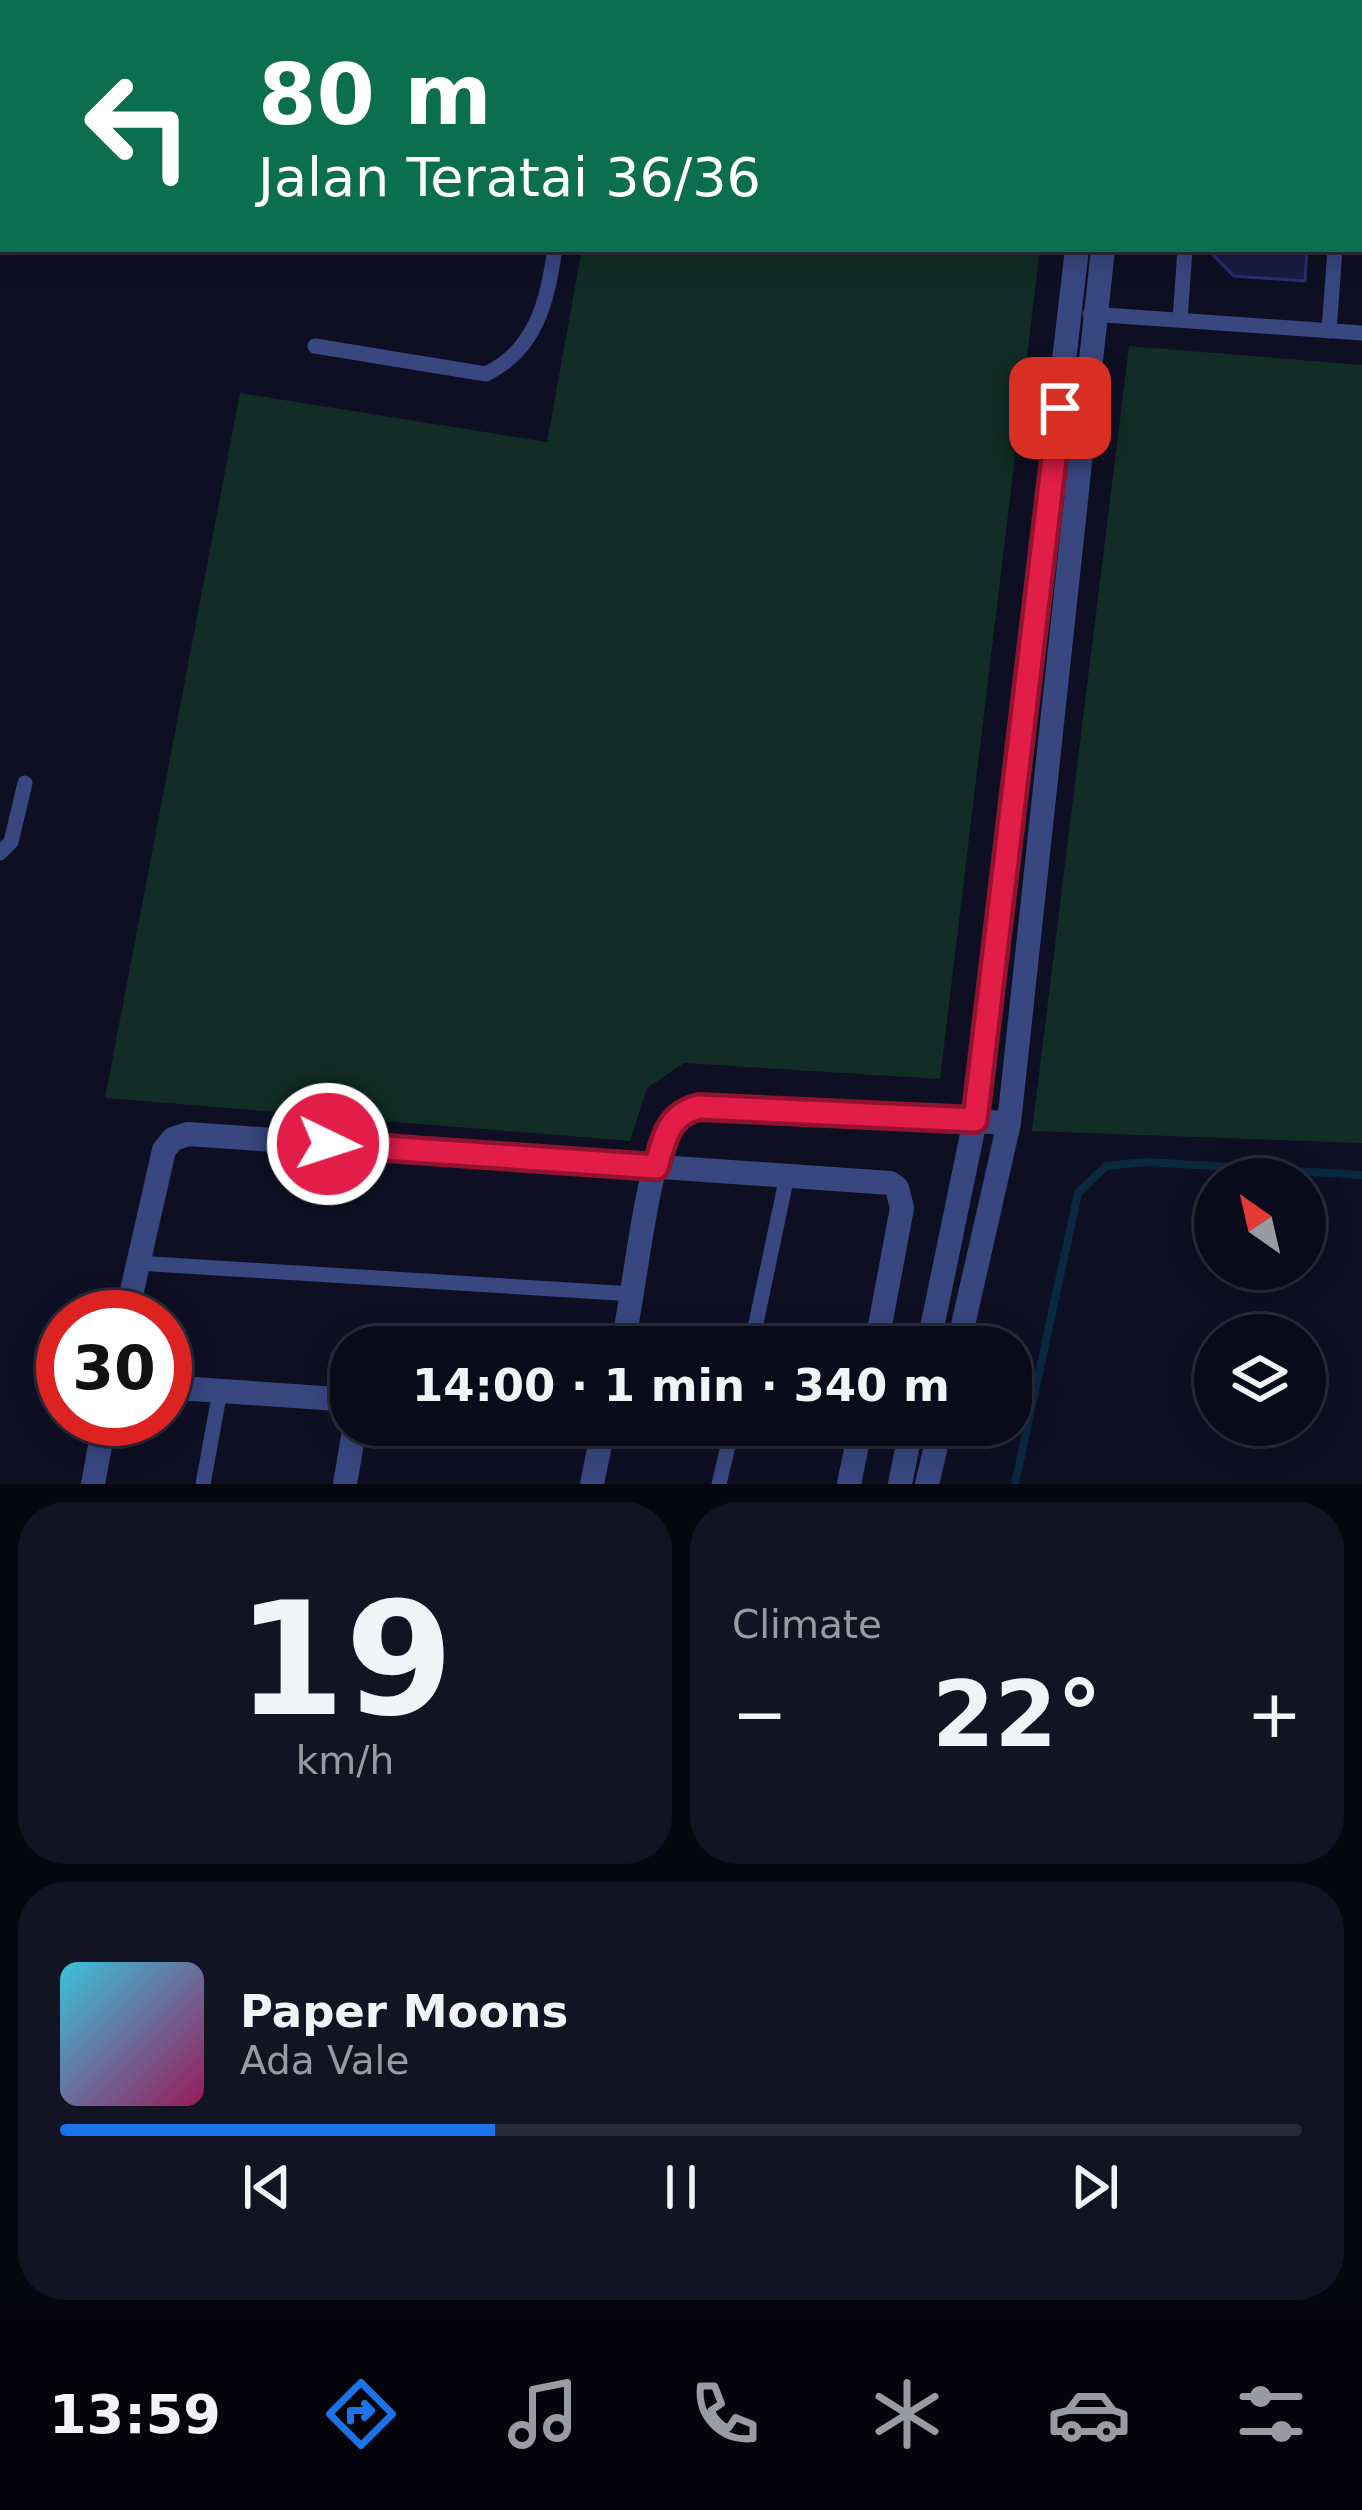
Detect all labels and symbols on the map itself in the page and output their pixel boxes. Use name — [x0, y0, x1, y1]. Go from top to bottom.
pin — [1009, 357, 1111, 459]
position arrow — [265, 1081, 391, 1207]
north arrow — [1194, 1158, 1326, 1290]
speed limit sign: 30 — [36, 1290, 192, 1446]

